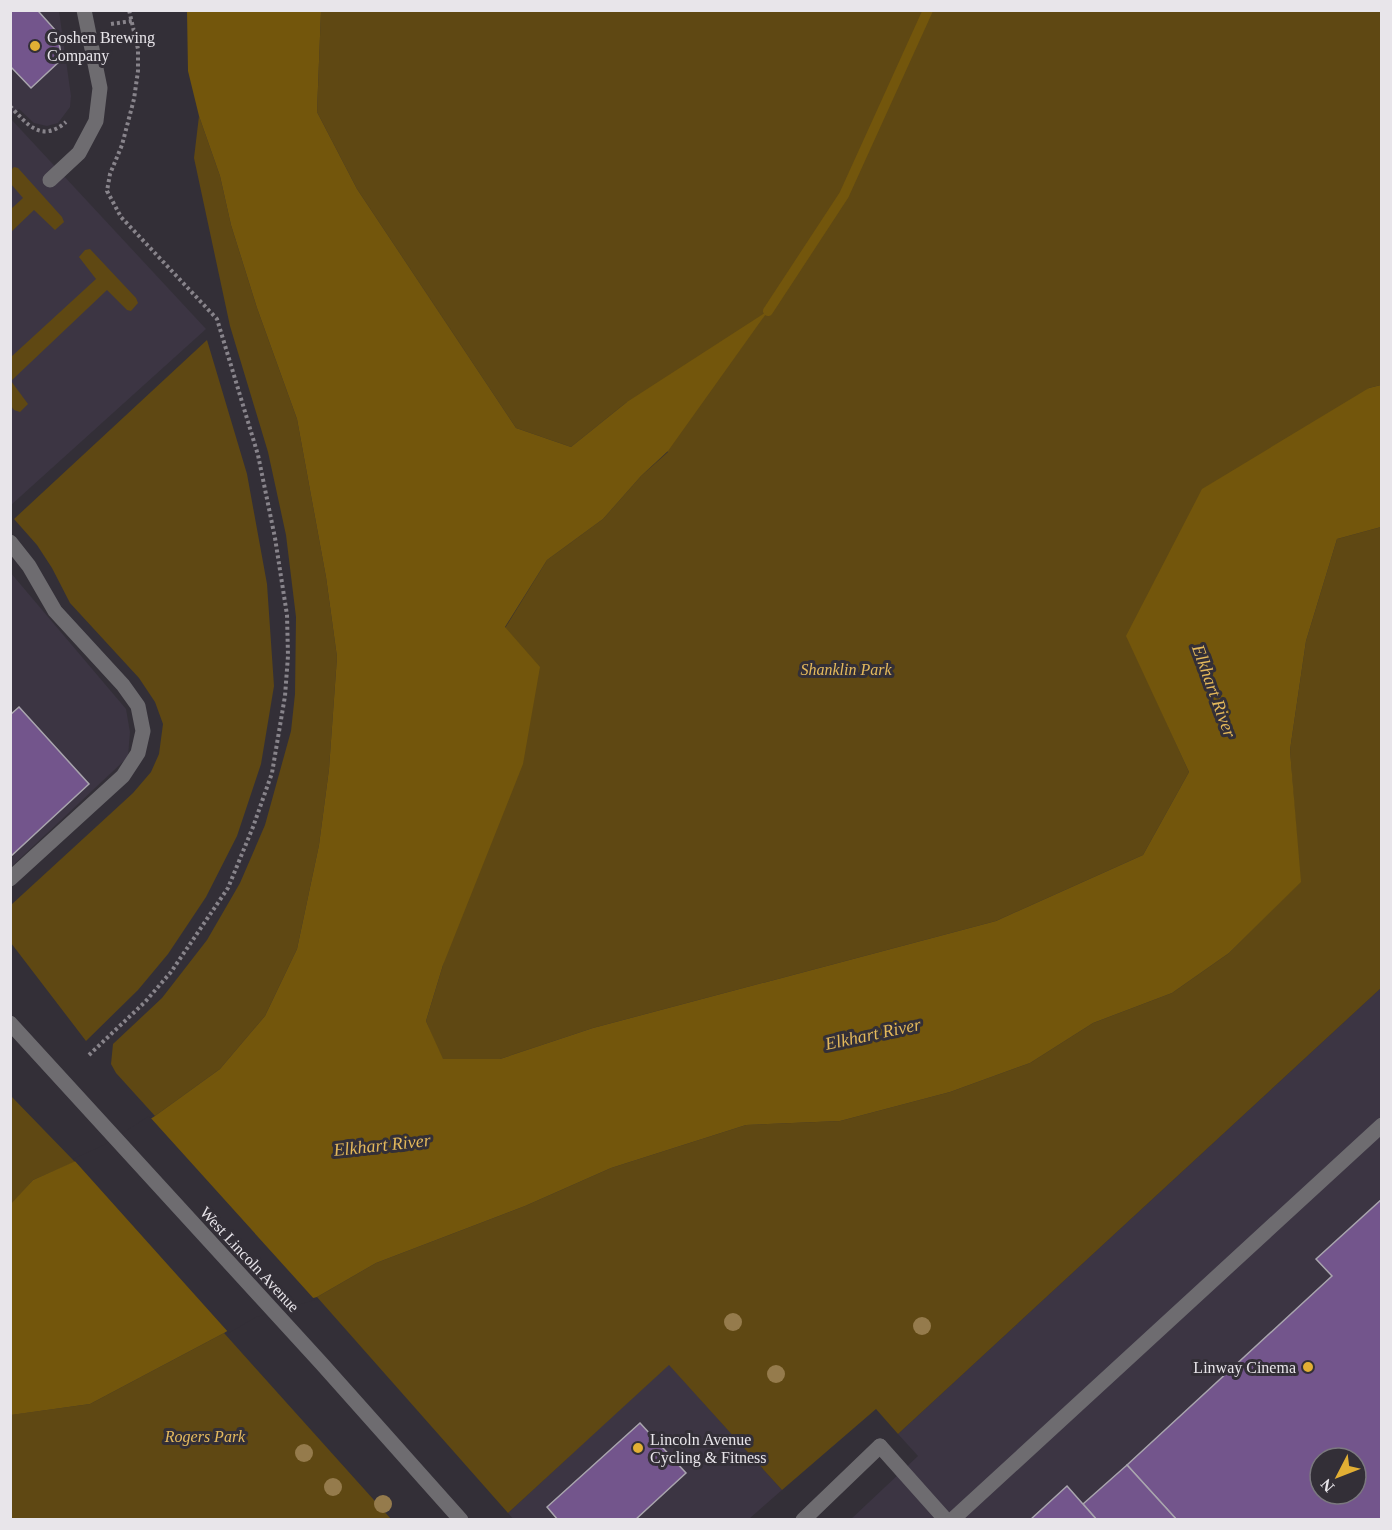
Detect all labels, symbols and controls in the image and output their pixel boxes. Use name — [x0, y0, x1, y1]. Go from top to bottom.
place label: Goshen Brewing Company — [47, 29, 155, 65]
marker: Goshen Brewing Company — [28, 39, 42, 53]
water label: Elkhart River — [1188, 641, 1240, 741]
park label: Shanklin Park — [800, 661, 892, 678]
water label: Elkhart River — [822, 1014, 924, 1054]
water label: Elkhart River — [331, 1130, 432, 1160]
street label: West Lincoln Avenue — [197, 1203, 303, 1315]
place label: Linway Cinema — [1193, 1359, 1296, 1377]
marker: Linway Cinema — [1301, 1360, 1315, 1374]
park label: Rogers Park — [164, 1428, 246, 1446]
place label: Lincoln Avenue Cycling & Fitness — [650, 1431, 766, 1467]
marker: Lincoln Avenue Cycling & Fitness — [631, 1441, 645, 1455]
north arrow — [1308, 1446, 1368, 1506]
text: N — [1317, 1475, 1337, 1496]

